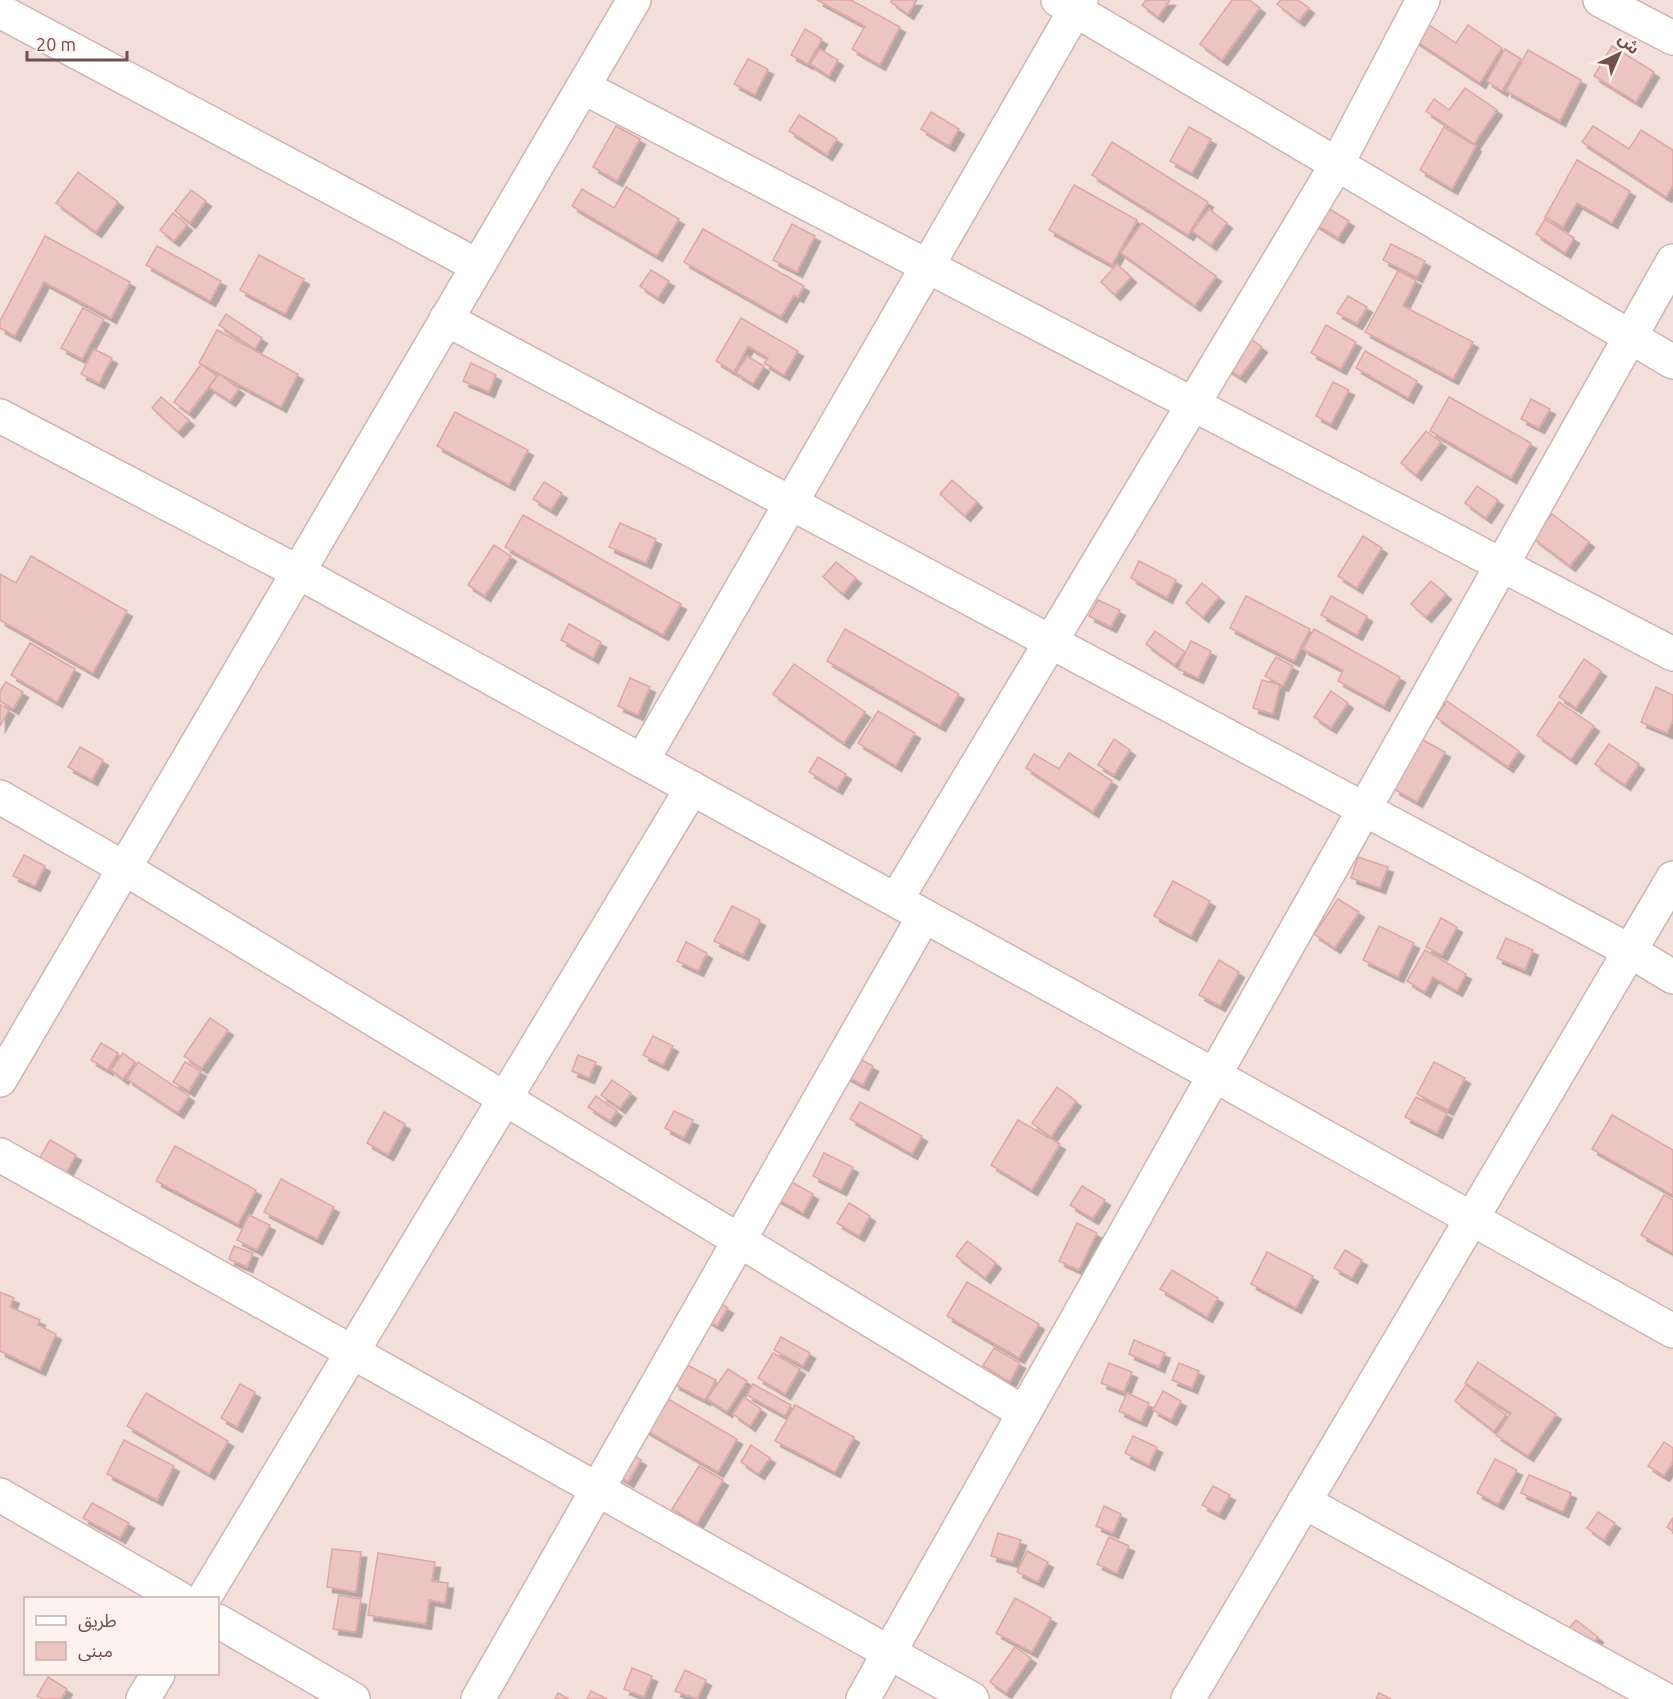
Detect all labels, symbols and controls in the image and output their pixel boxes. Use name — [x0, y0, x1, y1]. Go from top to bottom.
scale bar — [27, 24, 128, 62]
north arrow — [1589, 24, 1649, 84]
text: ش — [1615, 29, 1644, 58]
text: 20 m — [36, 34, 76, 54]
legend — [24, 1597, 219, 1675]
text: طريق — [78, 1610, 117, 1632]
text: مبنى — [78, 1640, 113, 1662]

